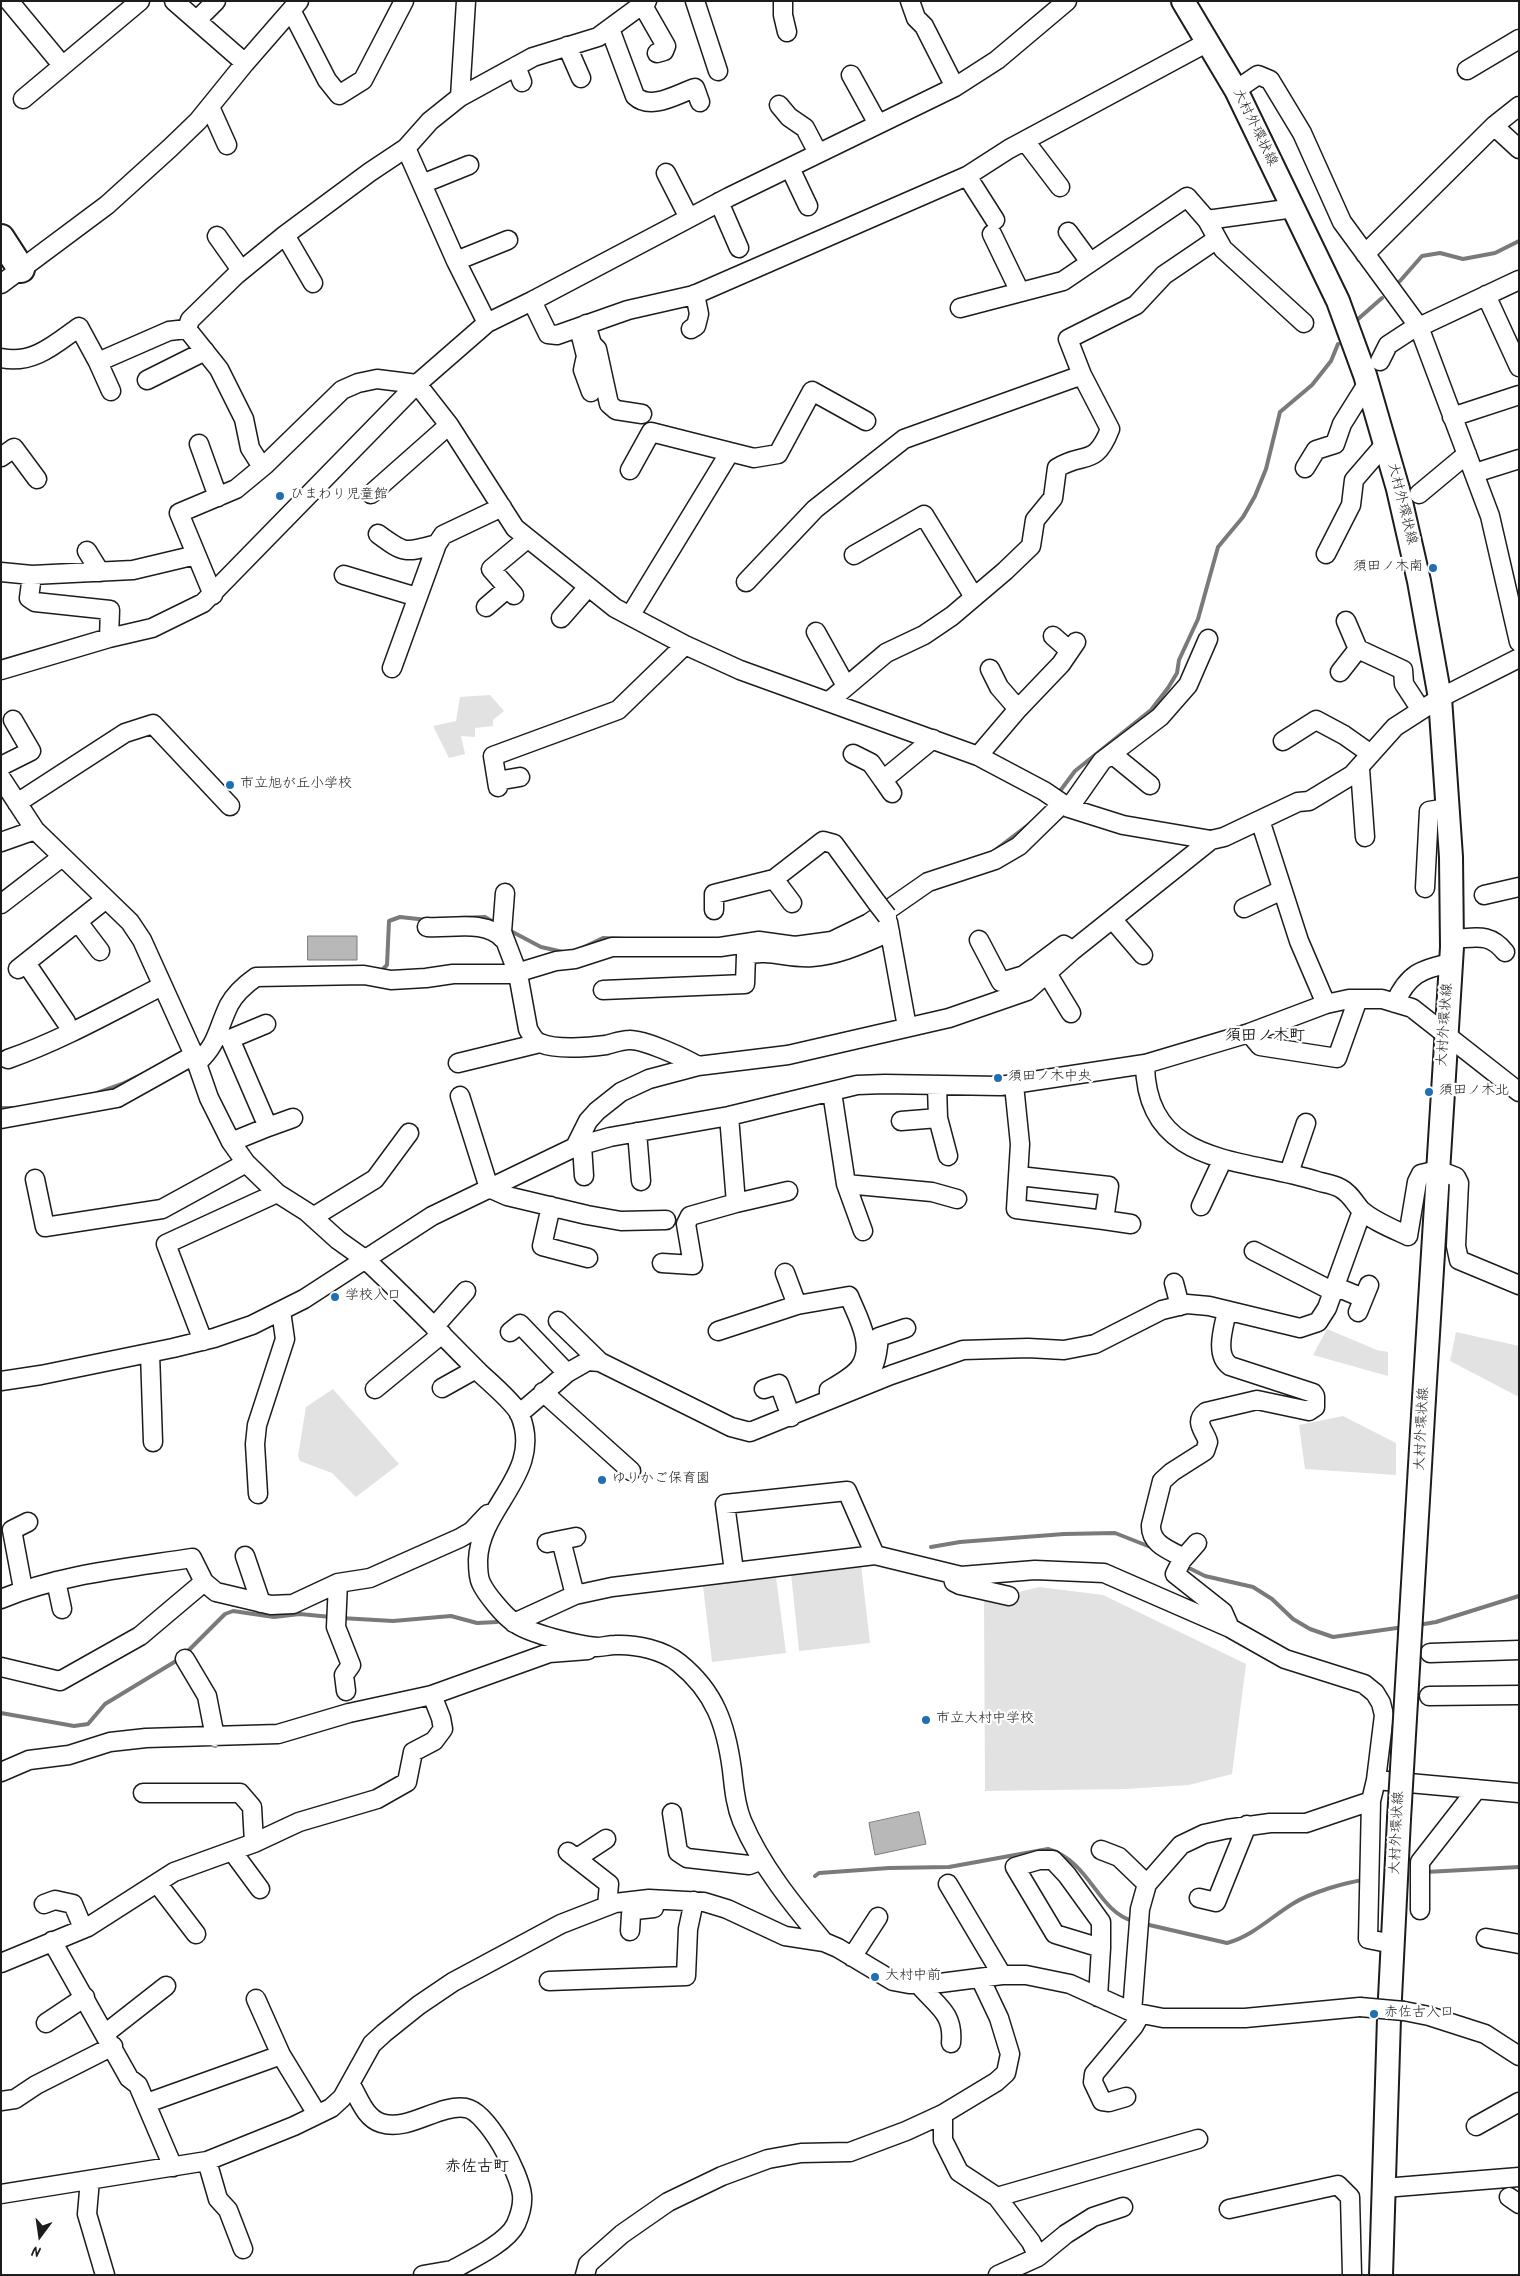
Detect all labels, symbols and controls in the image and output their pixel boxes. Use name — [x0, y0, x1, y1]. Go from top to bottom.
street label: 大村外環状線 — [1228, 87, 1280, 169]
street label: 大村外環状線 — [1383, 461, 1419, 547]
place label: ひまわり児童館 — [290, 488, 388, 504]
marker: ひまわり児童館 — [274, 490, 286, 502]
place label: 須田ノ木南 — [1353, 560, 1423, 576]
marker: 須田ノ木南 — [1427, 562, 1439, 574]
place label: 市立旭が丘小学校 — [240, 777, 352, 793]
marker: 市立旭が丘小学校 — [224, 779, 236, 791]
street label: 大村外環状線 — [1435, 983, 1457, 1067]
district label: 須田ノ木町 — [1225, 1027, 1305, 1047]
place label: 須田ノ木中央 — [1008, 1070, 1092, 1086]
marker: 須田ノ木中央 — [992, 1072, 1004, 1084]
place label: 須田ノ木北 — [1439, 1084, 1509, 1100]
marker: 須田ノ木北 — [1423, 1086, 1435, 1098]
place label: 学校入口 — [345, 1289, 401, 1305]
marker: 学校入口 — [329, 1291, 341, 1303]
street label: 大村外環状線 — [1412, 1387, 1434, 1471]
place label: ゆりかご保育園 — [612, 1472, 710, 1488]
marker: ゆりかご保育園 — [596, 1474, 608, 1486]
place label: 市立大村中学校 — [936, 1712, 1034, 1728]
marker: 市立大村中学校 — [920, 1714, 932, 1726]
street label: 大村外環状線 — [1387, 1791, 1409, 1875]
place label: 大村中前 — [885, 1969, 941, 1985]
marker: 大村中前 — [869, 1971, 881, 1983]
place label: 赤佐古入口 — [1384, 2006, 1454, 2022]
marker: 赤佐古入口 — [1368, 2008, 1380, 2020]
district label: 赤佐古町 — [445, 2158, 509, 2178]
north arrow — [15, 2211, 65, 2261]
text: N — [29, 2239, 43, 2262]

